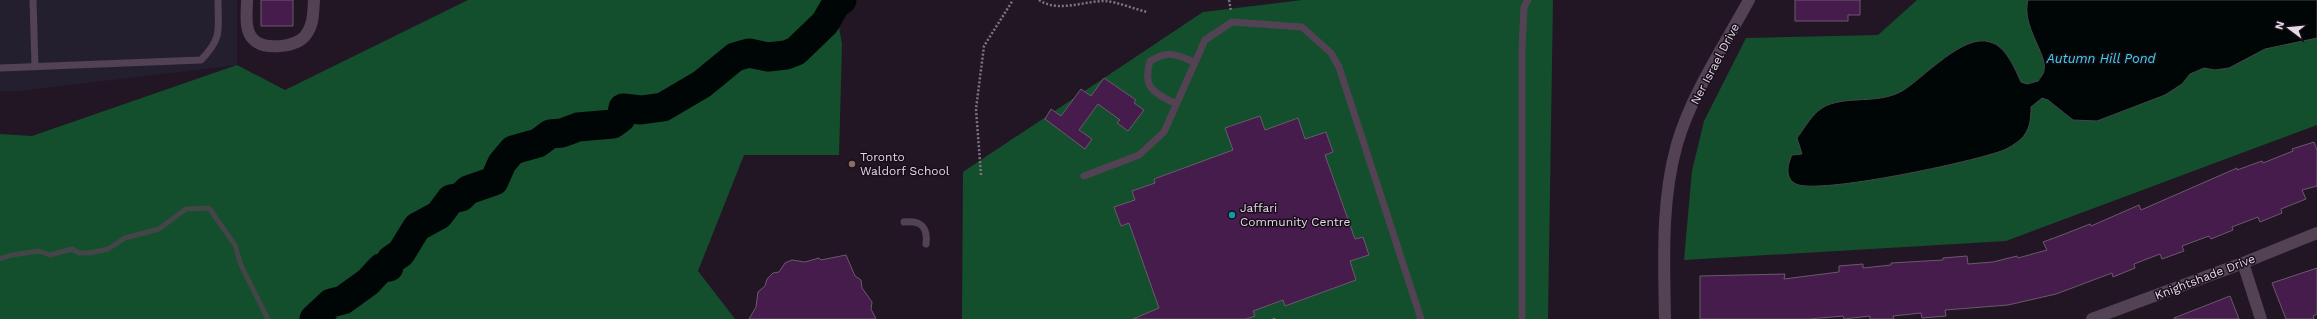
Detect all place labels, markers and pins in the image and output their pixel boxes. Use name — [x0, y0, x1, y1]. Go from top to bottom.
place label: Toronto Waldorf School — [860, 150, 950, 178]
marker: Toronto Waldorf School — [847, 159, 857, 169]
place label: Jaffari Community Centre — [1240, 201, 1351, 229]
marker: Jaffari Community Centre — [1227, 210, 1237, 220]

